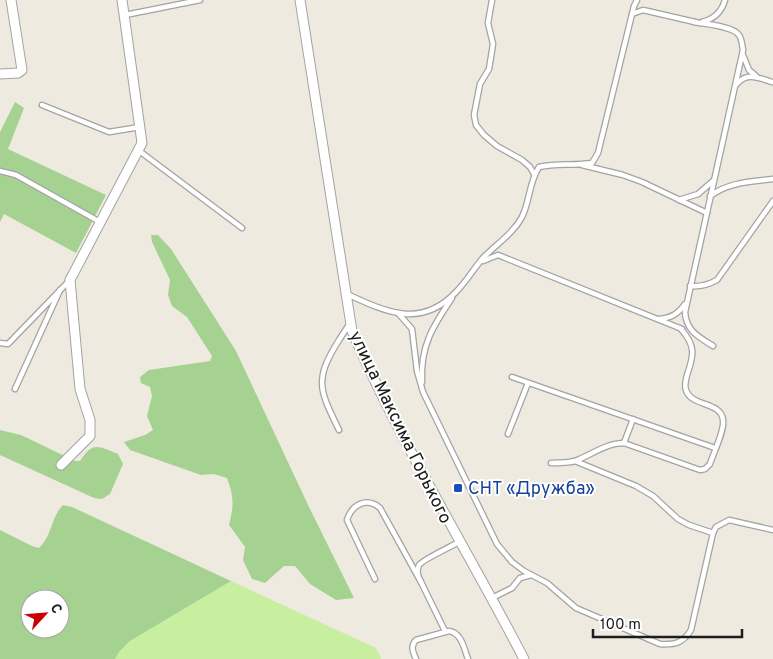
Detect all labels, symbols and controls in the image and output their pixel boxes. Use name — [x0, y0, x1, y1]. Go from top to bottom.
street label: улица Максима Горького — [343, 327, 456, 528]
place label: СНТ «Дружба» — [468, 478, 595, 501]
marker: СНТ «Дружба» — [452, 482, 464, 494]
north arrow — [20, 589, 70, 639]
text: С — [46, 601, 65, 617]
scale bar — [593, 606, 742, 638]
text: 100 m — [600, 616, 641, 635]

